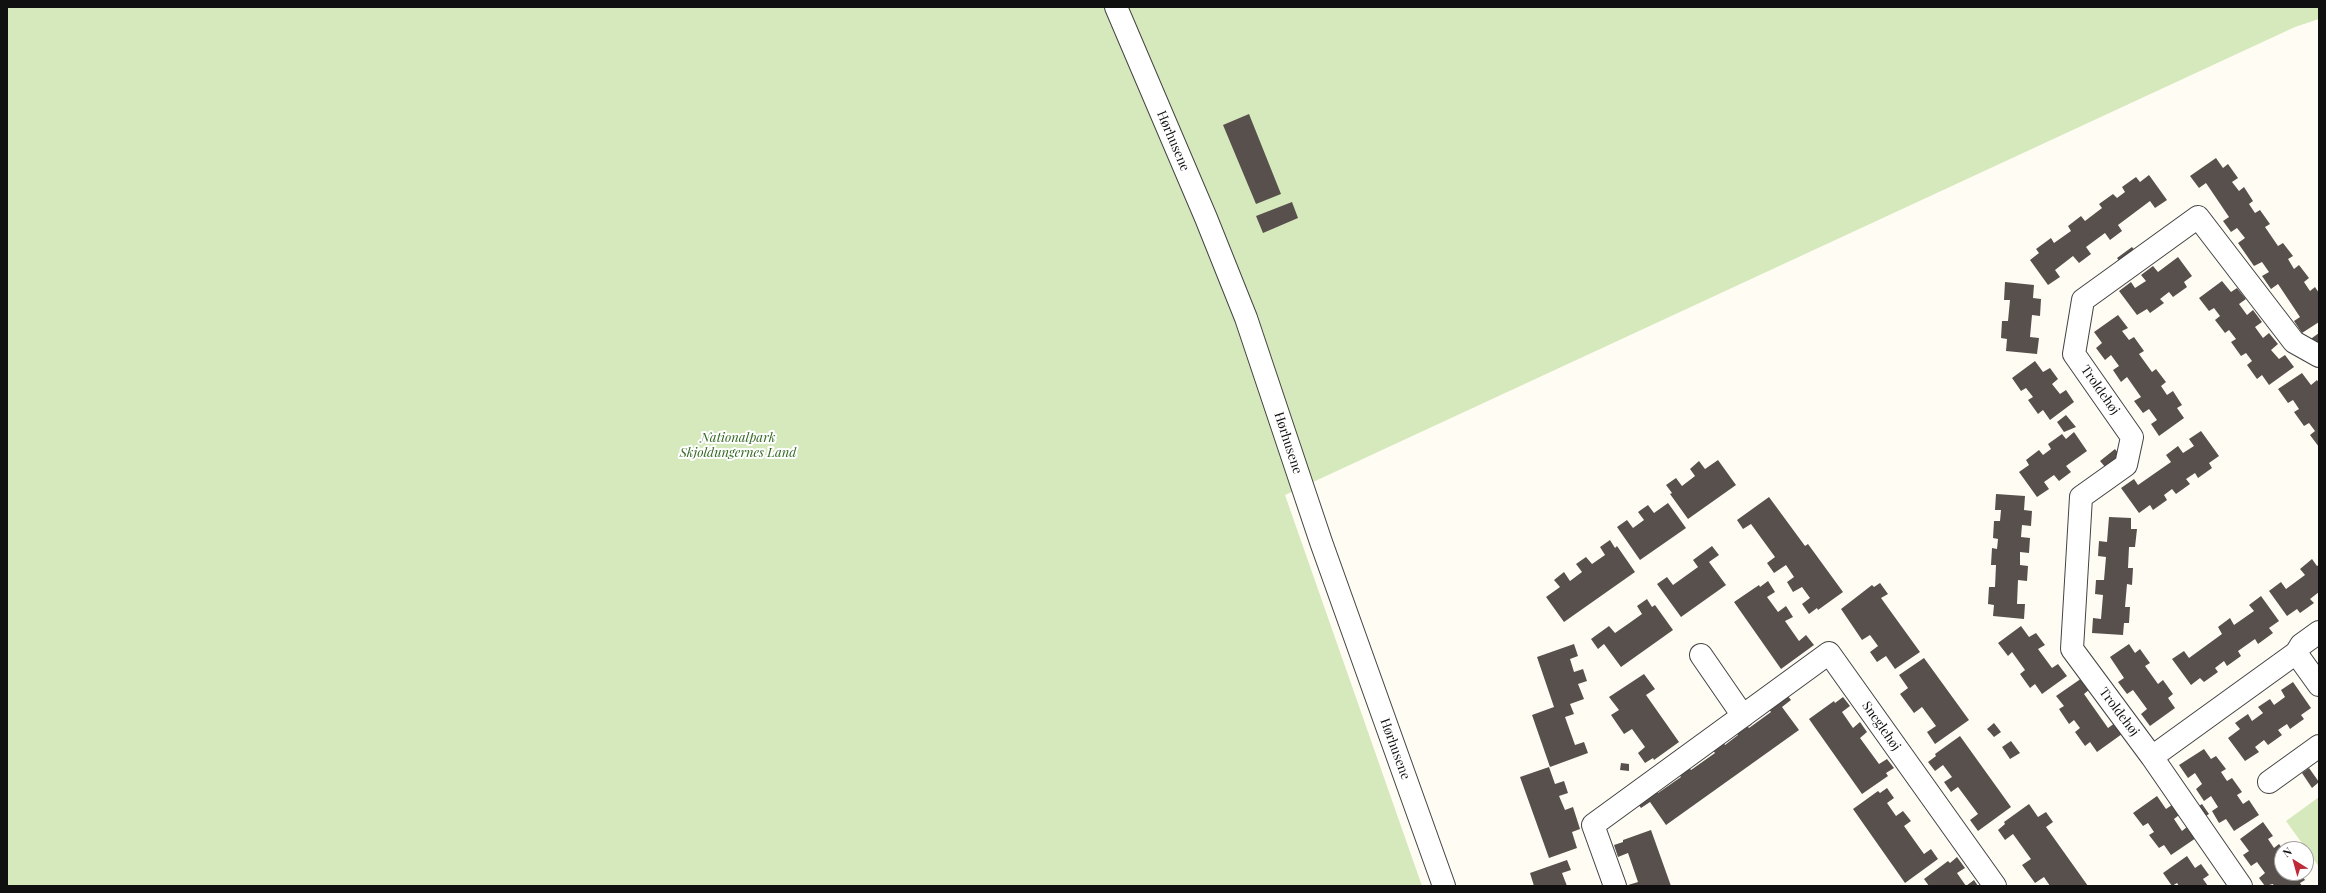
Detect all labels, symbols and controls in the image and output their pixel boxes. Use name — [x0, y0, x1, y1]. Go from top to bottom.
street label: Hørhusene — [1153, 108, 1193, 174]
street label: Troldehøj — [2077, 362, 2123, 418]
street label: Hørhusene — [1271, 410, 1305, 476]
park label: Nationalpark Skjoldungernes Land — [680, 430, 796, 461]
street label: Troldehøj — [2096, 685, 2142, 739]
street label: Sneglehøj — [1858, 698, 1904, 754]
street label: Hørhusene — [1377, 716, 1413, 782]
north arrow — [2274, 841, 2314, 881]
text: N — [2279, 843, 2295, 860]

